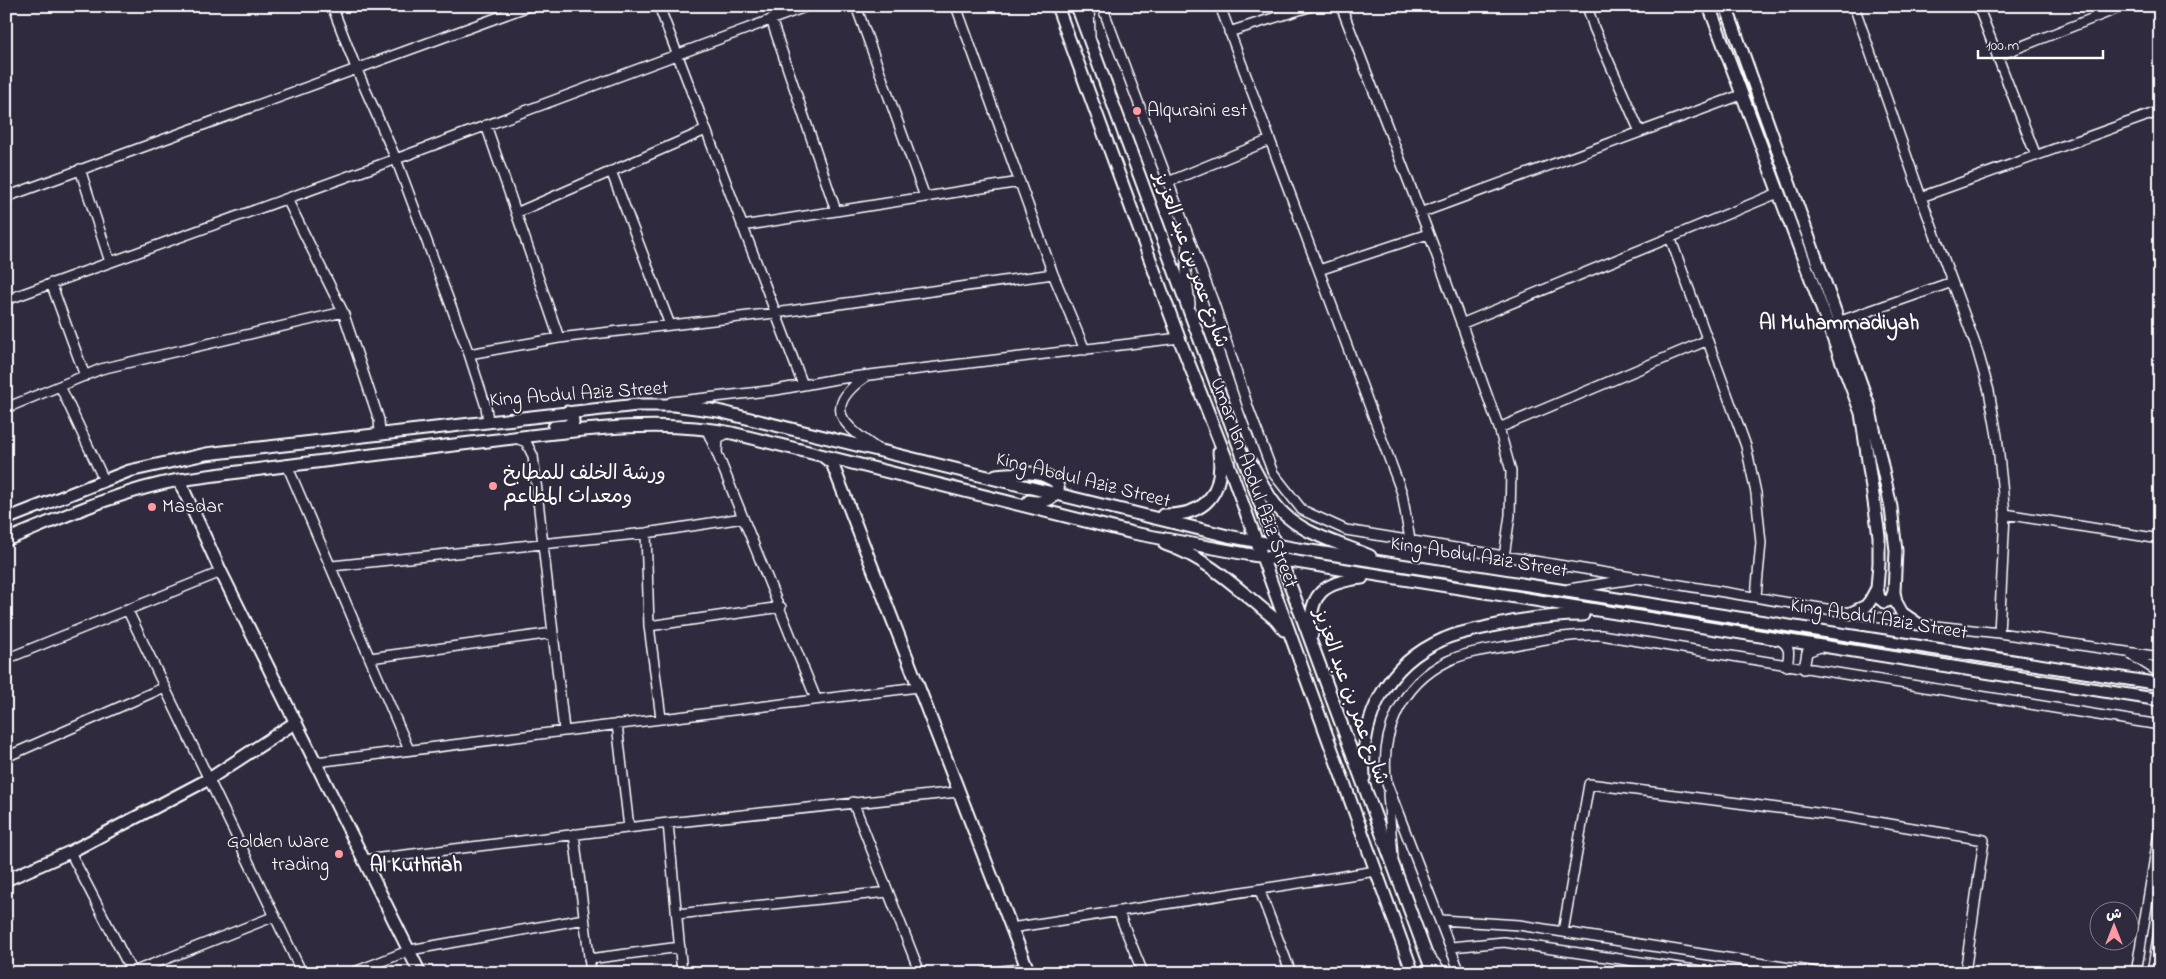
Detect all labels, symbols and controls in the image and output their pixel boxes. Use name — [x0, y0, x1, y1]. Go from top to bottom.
scale bar — [1978, 28, 2104, 60]
text: 100 m — [1986, 35, 2019, 57]
place label: Alquraini est — [1147, 97, 1248, 126]
marker: Alquraini est — [1131, 105, 1143, 117]
street label: شارع عمر بن عبد العزيز — [1144, 166, 1235, 352]
district label: Al Muhammadiyah — [1759, 309, 1919, 341]
street label: King Abdul Aziz Street — [489, 374, 670, 417]
street label: Umar Ibn Abdul Aziz Street — [1201, 374, 1305, 593]
street label: King Abdul Aziz Street — [992, 445, 1174, 518]
place label: ورشة الخلف للمطابخ ومعدات المطاعم — [503, 460, 666, 512]
marker: ورشة الخلف للمطابخ ومعدات المطاعم — [487, 480, 499, 492]
place label: Masdar — [162, 493, 224, 522]
marker: Masdar — [146, 501, 158, 513]
street label: King Abdul Aziz Street — [1388, 530, 1570, 587]
street label: King Abdul Aziz Street — [1788, 592, 1970, 649]
street label: شارع عمر بن عبد العزيز — [1304, 603, 1395, 789]
place label: Golden Ware trading — [227, 828, 329, 881]
marker: Golden Ware trading — [333, 848, 345, 860]
district label: Al Kuthriah — [370, 851, 462, 881]
north arrow — [2088, 902, 2138, 952]
text: ش — [2106, 904, 2122, 925]

